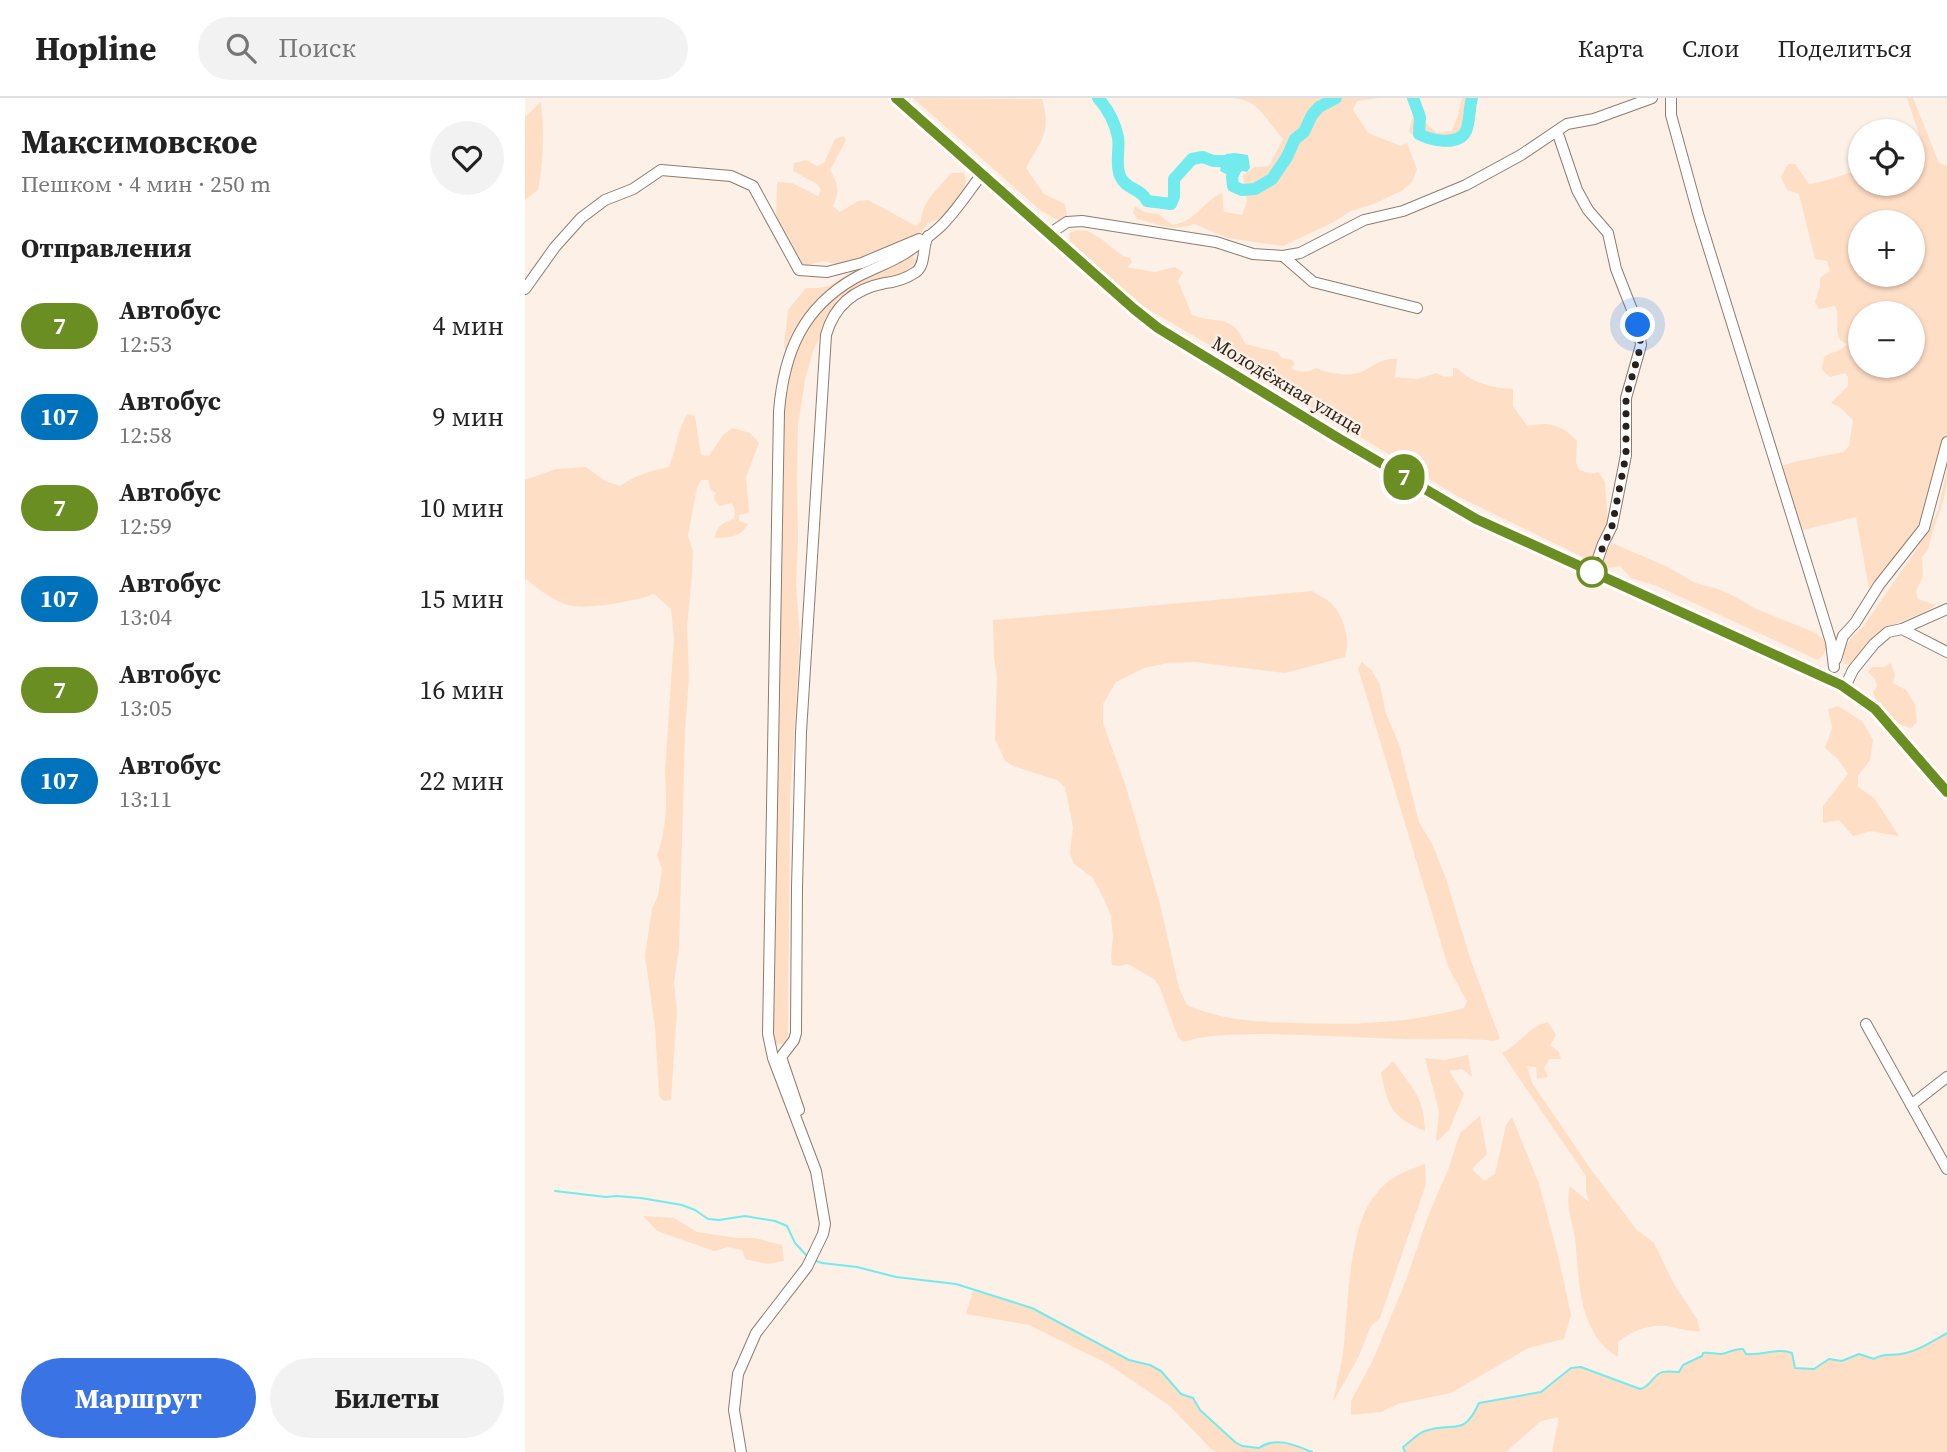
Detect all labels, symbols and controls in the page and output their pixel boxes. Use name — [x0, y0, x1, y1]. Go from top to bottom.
search box — [198, 17, 688, 80]
text: Hopline — [35, 26, 156, 71]
icon: search — [222, 29, 260, 67]
text: Поиск — [278, 30, 356, 66]
text: Карта — [1578, 32, 1644, 65]
text: Слои — [1682, 32, 1739, 65]
text: Поделиться — [1777, 32, 1912, 65]
text: Максимовское — [21, 119, 257, 164]
map controls — [1848, 119, 1925, 378]
button: locate — [1848, 119, 1925, 196]
button: heart — [430, 121, 504, 195]
text: Пешком · 4 мин · 250 m — [21, 168, 271, 200]
button: + — [1848, 210, 1925, 287]
text: Отправления — [21, 230, 192, 266]
text: Автобус — [119, 292, 221, 328]
button: − — [1848, 301, 1925, 378]
your location — [1620, 307, 1655, 342]
text: 4 мин — [432, 308, 504, 344]
text: 7 — [53, 309, 66, 342]
text: 12:53 — [119, 328, 172, 360]
street label: Молодёжная улица — [1208, 330, 1369, 441]
text: Автобус — [119, 383, 221, 419]
text: 9 мин — [432, 399, 504, 435]
text: 107 — [40, 400, 79, 433]
text: 12:58 — [119, 419, 172, 451]
line badge: 7 — [1381, 454, 1427, 500]
text: 7 — [1397, 460, 1411, 493]
text: Автобус — [119, 474, 221, 510]
text: 10 мин — [419, 490, 504, 526]
text: 7 — [53, 491, 66, 524]
text: 12:59 — [119, 510, 172, 542]
unlabelled marker — [1577, 557, 1607, 587]
text: Автобус — [119, 565, 221, 601]
text: 15 мин — [419, 581, 504, 617]
text: 107 — [40, 582, 79, 615]
text: 13:04 — [119, 601, 172, 633]
text: Автобус — [119, 656, 221, 692]
text: 16 мин — [419, 672, 504, 708]
text: 7 — [53, 673, 66, 706]
text: 13:05 — [119, 692, 172, 724]
text: Автобус — [119, 747, 221, 783]
text: 22 мин — [419, 763, 504, 799]
text: 107 — [40, 764, 79, 797]
text: 13:11 — [119, 783, 172, 815]
button: Маршрут — [21, 1358, 256, 1438]
button: Билеты — [270, 1358, 504, 1438]

